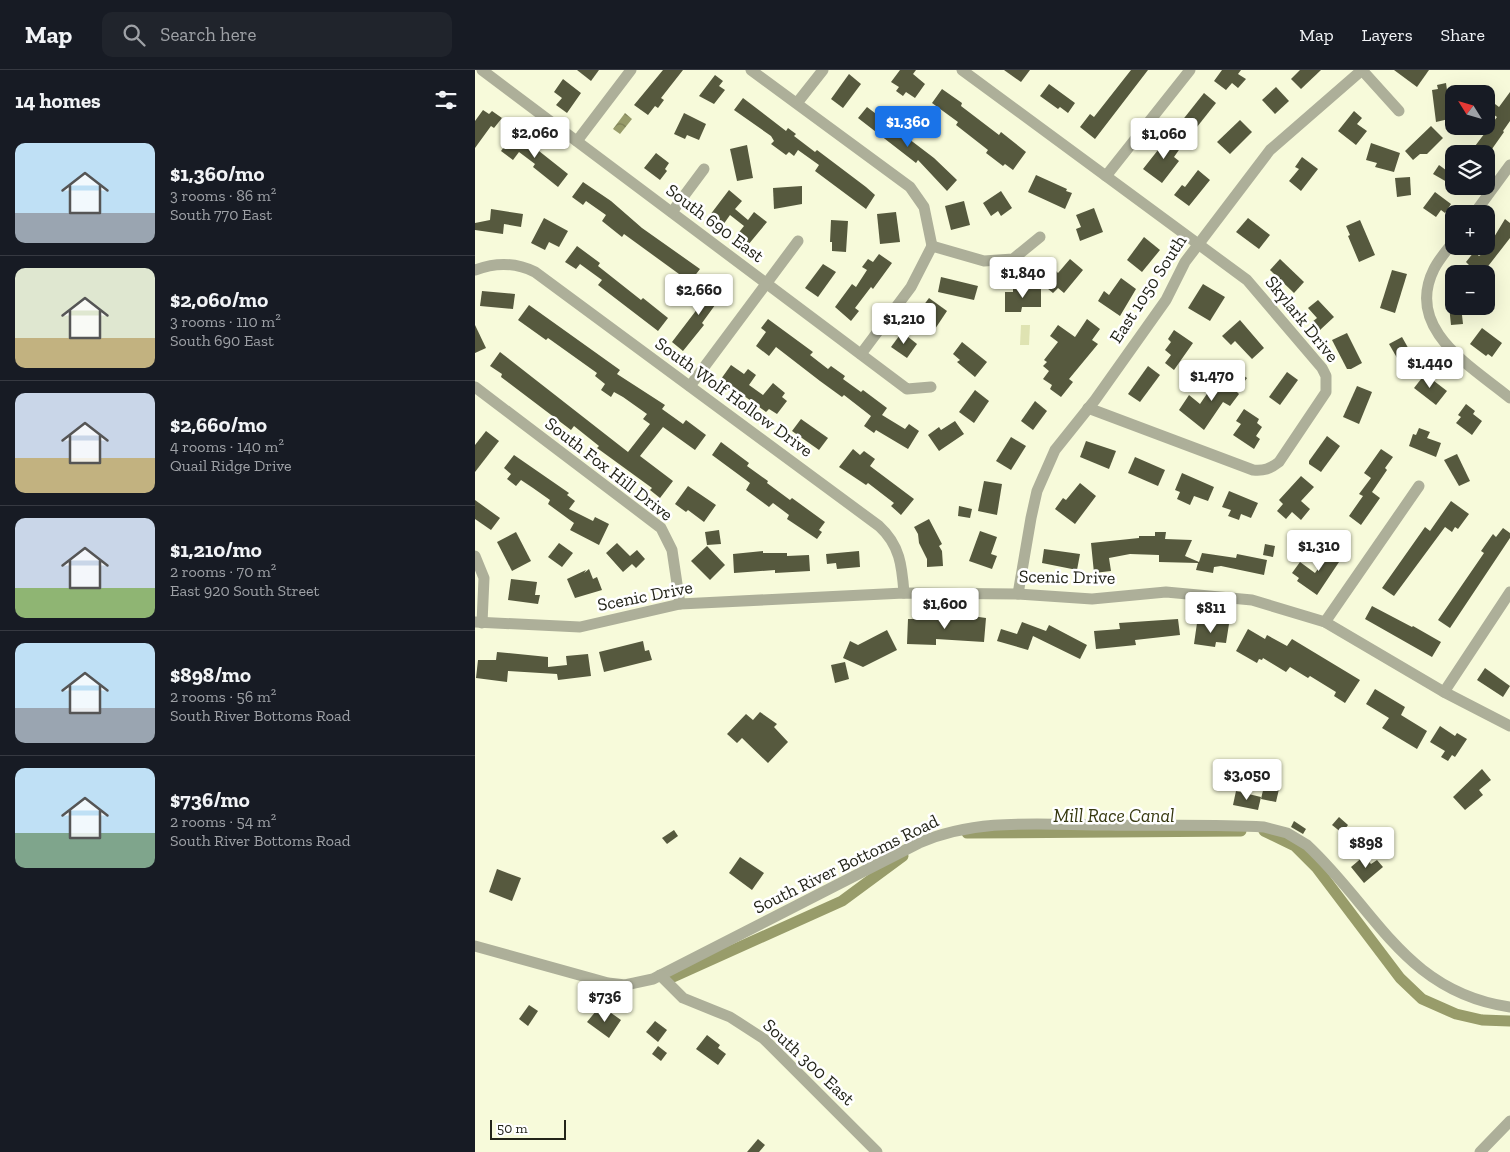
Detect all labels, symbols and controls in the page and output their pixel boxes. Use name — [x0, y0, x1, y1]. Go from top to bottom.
search box — [102, 12, 452, 57]
text: Map — [25, 20, 72, 49]
icon: search — [120, 21, 148, 49]
text: Search here — [160, 23, 257, 46]
text: Map — [1299, 24, 1334, 46]
text: Layers — [1362, 24, 1413, 46]
text: Share — [1441, 24, 1485, 46]
north arrow — [1445, 85, 1495, 135]
map controls — [1445, 85, 1495, 315]
icon: filters — [432, 86, 460, 114]
text: 14 homes — [15, 88, 101, 113]
pin: $1,360 — [867, 106, 949, 148]
text: $1,360 — [886, 112, 930, 131]
pin: $2,060 — [494, 116, 576, 159]
pin: $1,060 — [1123, 118, 1205, 160]
text: $2,060 — [511, 123, 559, 142]
text: $1,060 — [1142, 124, 1186, 143]
button: layers — [1445, 145, 1495, 195]
text: $1,360/mo — [170, 161, 264, 186]
icon: home — [55, 163, 115, 223]
street label: South 690 East — [662, 179, 769, 267]
text: 3 rooms · 86 m² — [170, 186, 276, 205]
text: South 770 East — [170, 205, 272, 224]
button: + — [1445, 205, 1495, 255]
street label: East 1050 South — [1105, 231, 1191, 347]
pin: $1,840 — [982, 256, 1064, 299]
text: $1,840 — [1001, 263, 1045, 282]
button: − — [1445, 265, 1495, 315]
street label: Skylark Drive — [1261, 271, 1343, 367]
pin: $2,660 — [658, 274, 740, 316]
text: $2,660 — [676, 280, 722, 299]
text: $2,060/mo — [170, 287, 268, 312]
icon: home — [55, 288, 115, 348]
pin: $1,210 — [863, 302, 945, 345]
text: $1,210 — [883, 309, 925, 328]
text: 3 rooms · 110 m² — [170, 312, 281, 331]
text: South 690 East — [170, 331, 274, 350]
street label: South Wolf Hollow Drive — [651, 332, 817, 462]
pin: $1,440 — [1389, 346, 1471, 389]
text: $1,440 — [1407, 353, 1453, 372]
pin: $1,470 — [1171, 360, 1253, 402]
text: $1,470 — [1190, 366, 1234, 385]
text: $2,660/mo — [170, 412, 267, 437]
street label: South Fox Hill Drive — [541, 412, 677, 526]
icon: home — [55, 413, 115, 473]
text: 4 rooms · 140 m² — [170, 437, 284, 456]
text: Quail Ridge Drive — [170, 456, 292, 475]
pin: $1,310 — [1278, 530, 1360, 572]
text: $1,310 — [1298, 536, 1340, 555]
text: $1,210/mo — [170, 537, 262, 562]
icon: home — [55, 538, 115, 598]
text: 2 rooms · 70 m² — [170, 562, 276, 581]
street label: Scenic Drive — [1019, 565, 1115, 589]
street label: Scenic Drive — [596, 576, 694, 616]
text: East 920 South Street — [170, 581, 320, 600]
pin: $1,600 — [904, 588, 986, 630]
pin: $811 — [1181, 592, 1241, 634]
text: $1,600 — [923, 594, 967, 613]
text: $811 — [1196, 598, 1226, 617]
text: $898/mo — [170, 662, 251, 687]
icon: home — [55, 663, 115, 723]
text: 2 rooms · 56 m² — [170, 687, 276, 706]
text: South River Bottoms Road — [170, 706, 351, 725]
pin: $3,050 — [1206, 758, 1288, 801]
text: $3,050 — [1224, 765, 1270, 784]
text: $736/mo — [170, 787, 250, 812]
icon: home — [55, 788, 115, 848]
water label: Mill Race Canal — [1053, 804, 1175, 827]
street label: South River Bottoms Road — [750, 810, 942, 918]
text: 2 rooms · 54 m² — [170, 812, 276, 831]
pin: $898 — [1336, 826, 1396, 869]
text: South River Bottoms Road — [170, 831, 351, 850]
text: $898 — [1349, 833, 1383, 852]
pin: $736 — [575, 980, 635, 1023]
text: $736 — [589, 987, 621, 1006]
street label: South 300 East — [759, 1014, 860, 1110]
scale bar — [490, 1117, 566, 1140]
text: 50 m — [497, 1120, 528, 1137]

